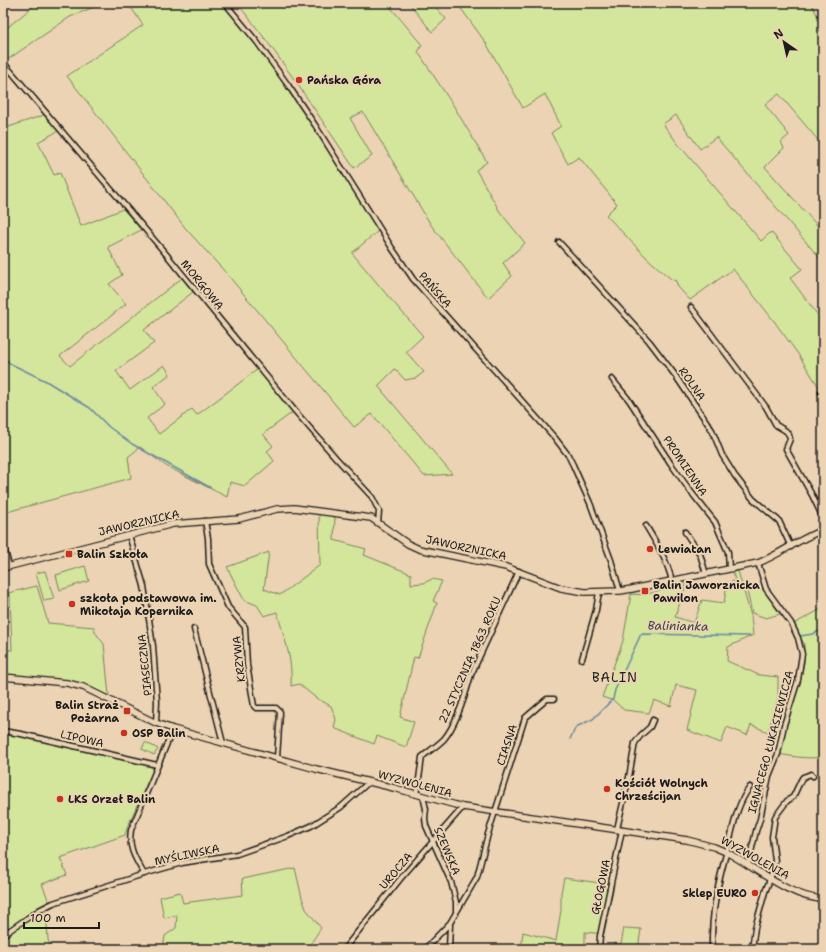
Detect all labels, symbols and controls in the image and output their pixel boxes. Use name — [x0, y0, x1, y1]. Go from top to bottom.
north arrow — [764, 22, 804, 62]
text: N — [771, 25, 787, 43]
place label: Pańska Góra — [307, 73, 382, 88]
marker: Pańska Góra — [294, 75, 304, 85]
street label: MORGOWA — [177, 257, 227, 313]
street label: PAŃSKA — [415, 268, 456, 311]
street label: ROLNA — [675, 364, 709, 404]
street label: PROMIENNA — [659, 433, 711, 499]
street label: JAWORZNICKA — [97, 506, 181, 540]
street label: JAWORZNICKA — [424, 532, 508, 564]
place label: Lewiatan — [658, 542, 712, 557]
marker: Lewiatan — [645, 544, 655, 554]
place label: Balin Szkoła — [77, 547, 148, 562]
marker: Balin Szkoła — [64, 549, 74, 559]
place label: Balin Jaworznicka Pawilon — [653, 578, 760, 606]
marker: Balin Jaworznicka Pawilon — [640, 586, 650, 596]
place label: szkoła podstawowa im. Mikołaja Kopernika — [80, 591, 217, 619]
street label: 22 STYCZNIA 1863 ROKU — [435, 594, 505, 726]
marker: szkoła podstawowa im. Mikołaja Kopernika — [67, 599, 77, 609]
water label: Balinianka — [647, 617, 709, 635]
street label: PIASECZNA — [134, 633, 156, 697]
street label: KRZYWA — [229, 635, 249, 683]
district label: BALIN — [592, 669, 638, 686]
street label: IGNACEGO ŁUKASIEWICZA — [745, 669, 797, 815]
place label: Balin Straż Pożarna — [55, 698, 119, 726]
marker: Balin Straż Pożarna — [122, 706, 132, 716]
street label: CIASNA — [493, 722, 521, 768]
place label: OSP Balin — [132, 726, 186, 741]
street label: LIPOWA — [59, 727, 105, 751]
marker: OSP Balin — [119, 728, 129, 738]
street label: WYZWOLENIA — [376, 767, 454, 801]
place label: Kościół Wolnych Chrześcijan — [615, 776, 709, 804]
marker: Kościół Wolnych Chrześcijan — [602, 784, 612, 794]
place label: LKS Orzeł Balin — [68, 792, 156, 807]
marker: LKS Orzeł Balin — [55, 794, 65, 804]
street label: SZEWSKA — [430, 825, 464, 877]
street label: WYZWOLENIA — [718, 833, 792, 883]
street label: MYŚLIWSKA — [153, 840, 221, 869]
street label: UROCZA — [376, 849, 416, 893]
street label: GŁOGOWA — [588, 858, 614, 916]
place label: Sklep EURO — [682, 886, 747, 901]
marker: Sklep EURO — [750, 888, 760, 898]
scale bar — [24, 904, 99, 930]
text: 100 m — [30, 910, 66, 926]

